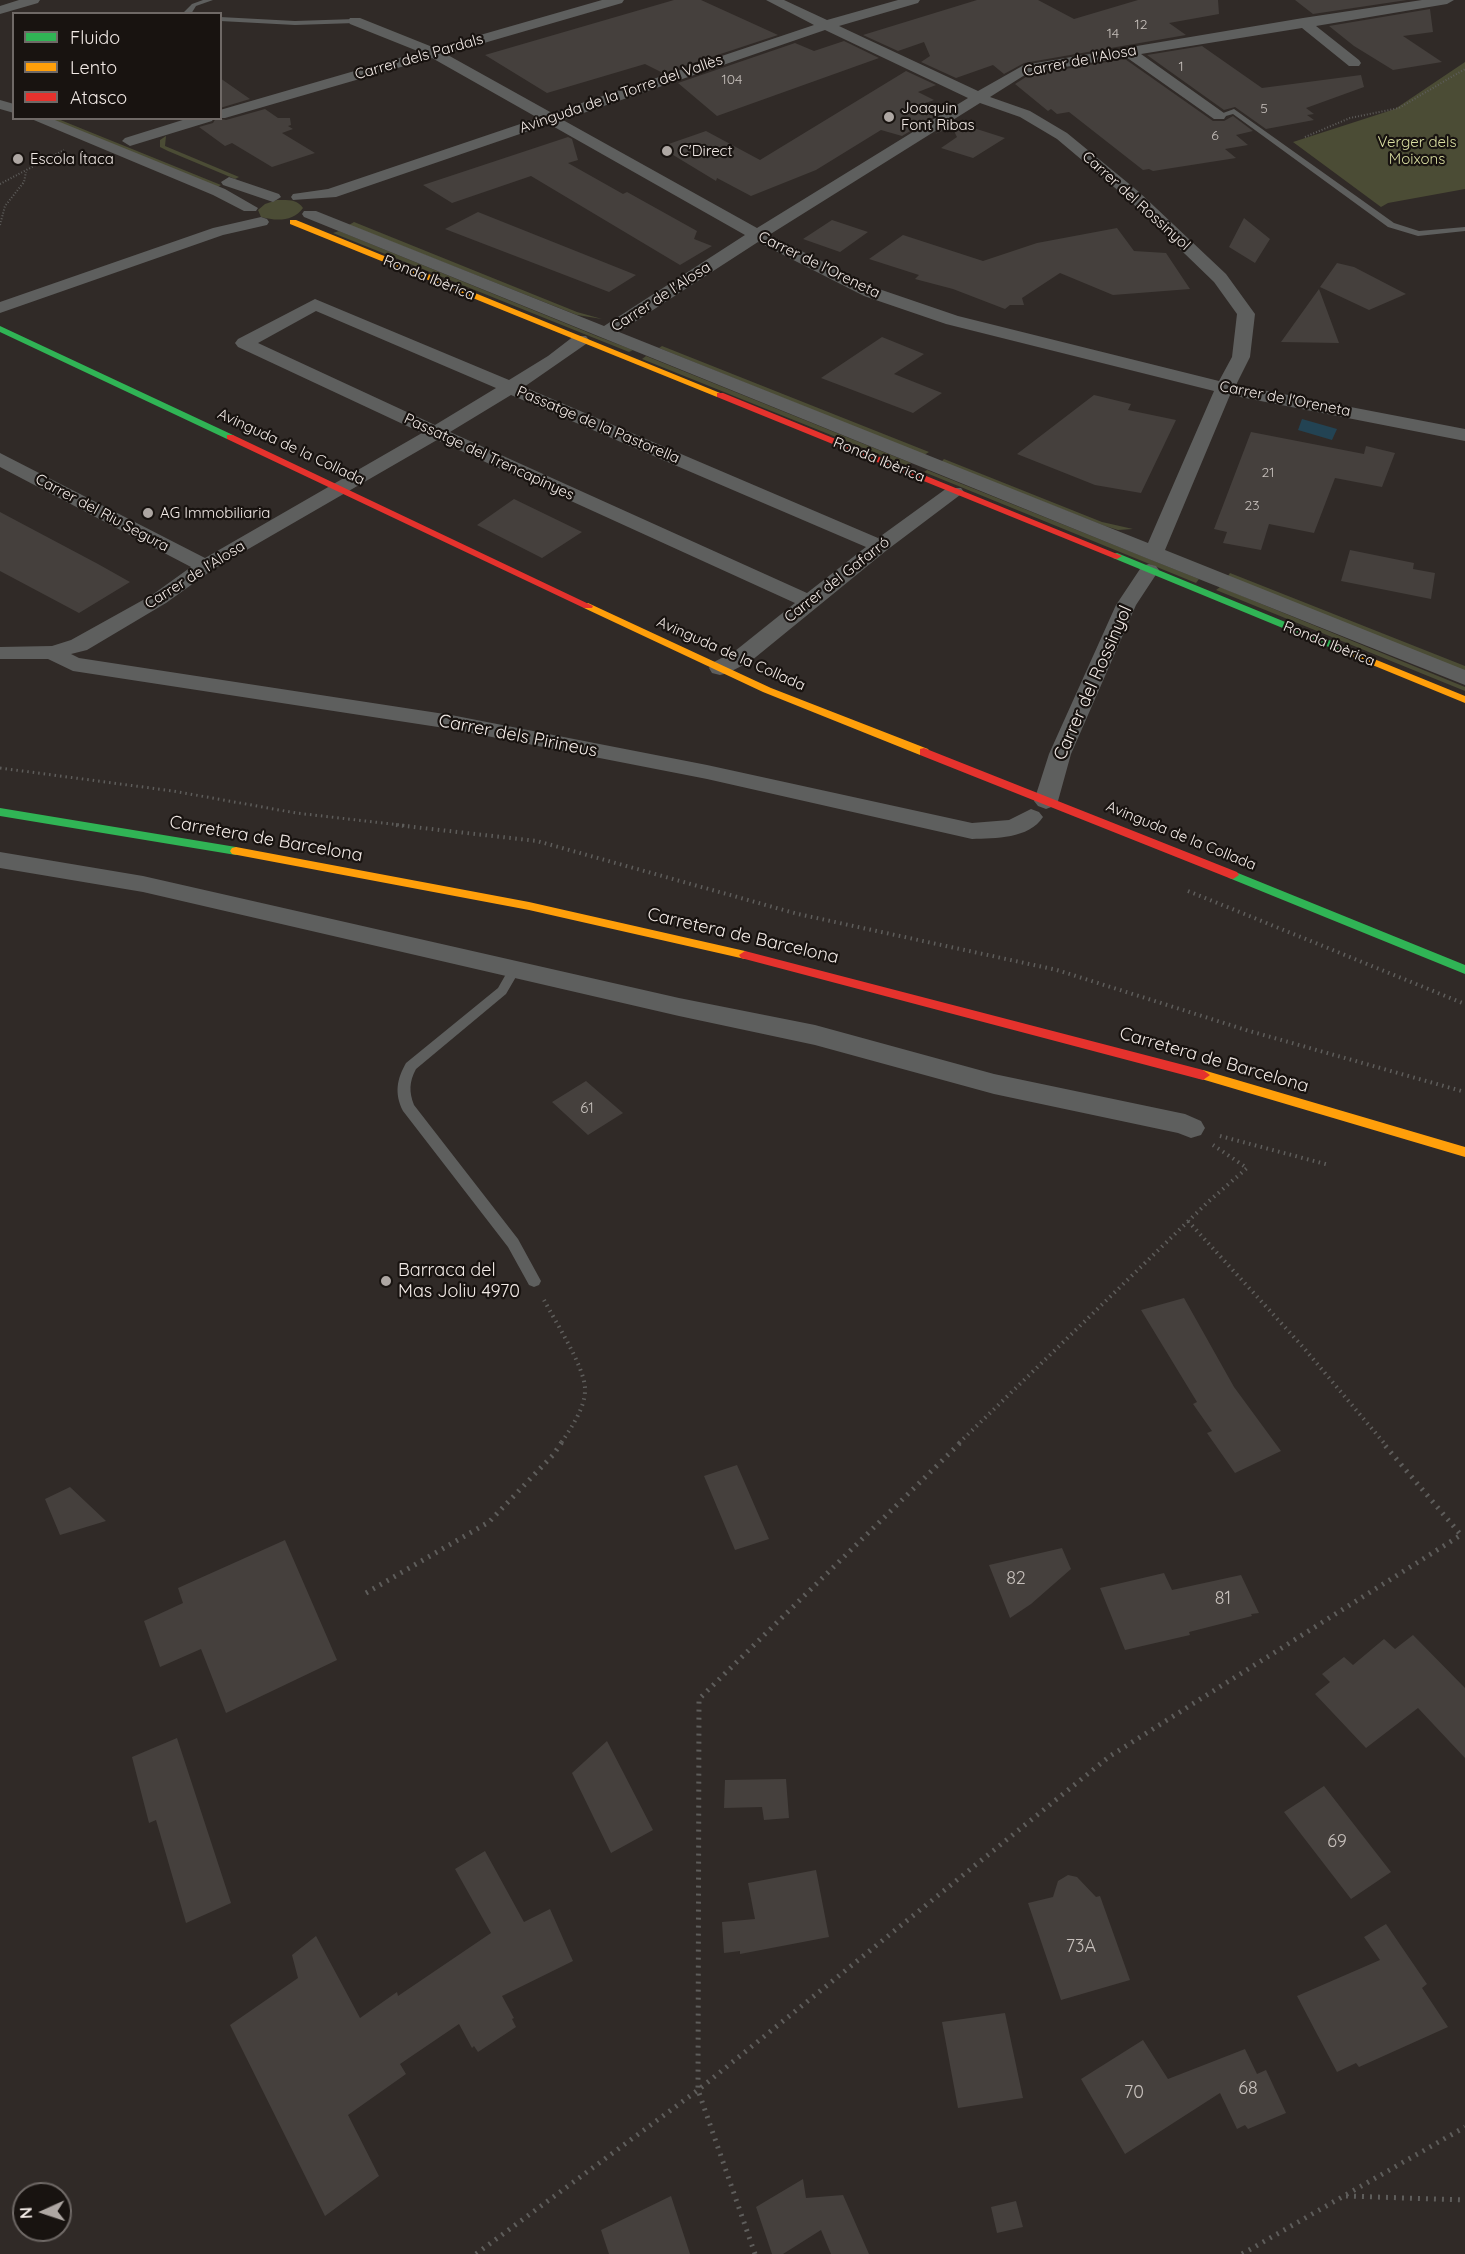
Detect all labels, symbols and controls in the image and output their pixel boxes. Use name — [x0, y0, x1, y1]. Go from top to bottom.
legend — [12, 12, 222, 120]
house number: 12 — [1135, 17, 1147, 33]
text: Fluido — [70, 26, 120, 49]
house number: 14 — [1107, 26, 1119, 42]
street label: Carrer dels Pardals — [353, 30, 485, 84]
street label: Carrer de l'Alosa — [1022, 41, 1138, 81]
street label: Avinguda de la Torre del Vallès — [517, 51, 725, 137]
text: Lento — [70, 56, 117, 79]
house number: 1 — [1178, 59, 1184, 75]
house number: 104 — [722, 72, 742, 88]
text: Atasco — [70, 86, 127, 109]
place label: Joaquin Font Ribas — [901, 99, 975, 134]
house number: 5 — [1260, 101, 1268, 117]
marker: Joaquin Font Ribas — [882, 110, 896, 124]
house number: 6 — [1211, 128, 1219, 144]
park label: Verger dels Moixons — [1377, 133, 1457, 168]
place label: C'Direct — [679, 142, 732, 160]
marker: C'Direct — [660, 144, 674, 158]
street label: Carrer del Rossinyol — [1078, 148, 1194, 254]
place label: Escola Ítaca — [30, 150, 114, 168]
marker: Escola Ítaca — [11, 152, 25, 166]
street label: Carrer de l'Oreneta — [755, 228, 883, 302]
street label: Ronda Ibèrica — [381, 251, 477, 305]
street label: Carrer de l'Alosa — [608, 258, 714, 336]
street label: Carrer de l'Oreneta — [1218, 377, 1352, 421]
street label: Passatge de la Pastorella — [514, 382, 682, 468]
street label: Avinguda de la Collada — [214, 405, 368, 489]
street label: Passatge del Trencapinyes — [401, 410, 577, 504]
street label: Ronda Ibèrica — [831, 433, 927, 487]
house number: 21 — [1262, 465, 1274, 481]
street label: Carrer del Riu Segura — [32, 470, 172, 556]
house number: 23 — [1244, 498, 1260, 514]
place label: AG Immobiliaria — [160, 504, 270, 522]
marker: AG Immobiliaria — [141, 506, 155, 520]
street label: Carrer del Gafarró — [781, 533, 893, 627]
street label: Carrer de l'Alosa — [142, 537, 248, 613]
street label: Carrer del Rossinyol — [1049, 602, 1137, 764]
street label: Avinguda de la Collada — [654, 613, 808, 695]
street label: Ronda Ibèrica — [1281, 617, 1377, 671]
street label: Carrer dels Pirineus — [437, 710, 599, 762]
street label: Avinguda de la Collada — [1103, 798, 1259, 874]
street label: Carretera de Barcelona — [168, 811, 364, 867]
street label: Carretera de Barcelona — [645, 903, 841, 969]
street label: Carretera de Barcelona — [1117, 1023, 1311, 1097]
house number: 61 — [580, 1099, 594, 1117]
place label: Barraca del Mas Joliu 4970 — [398, 1260, 520, 1302]
marker: Barraca del Mas Joliu 4970 — [379, 1274, 393, 1288]
house number: 82 — [1006, 1568, 1026, 1590]
house number: 81 — [1215, 1588, 1231, 1610]
house number: 69 — [1327, 1831, 1347, 1853]
house number: 73A — [1066, 1936, 1096, 1958]
house number: 68 — [1238, 2078, 1258, 2100]
house number: 70 — [1124, 2082, 1144, 2104]
north arrow — [12, 2182, 72, 2242]
text: N — [16, 2206, 36, 2219]

